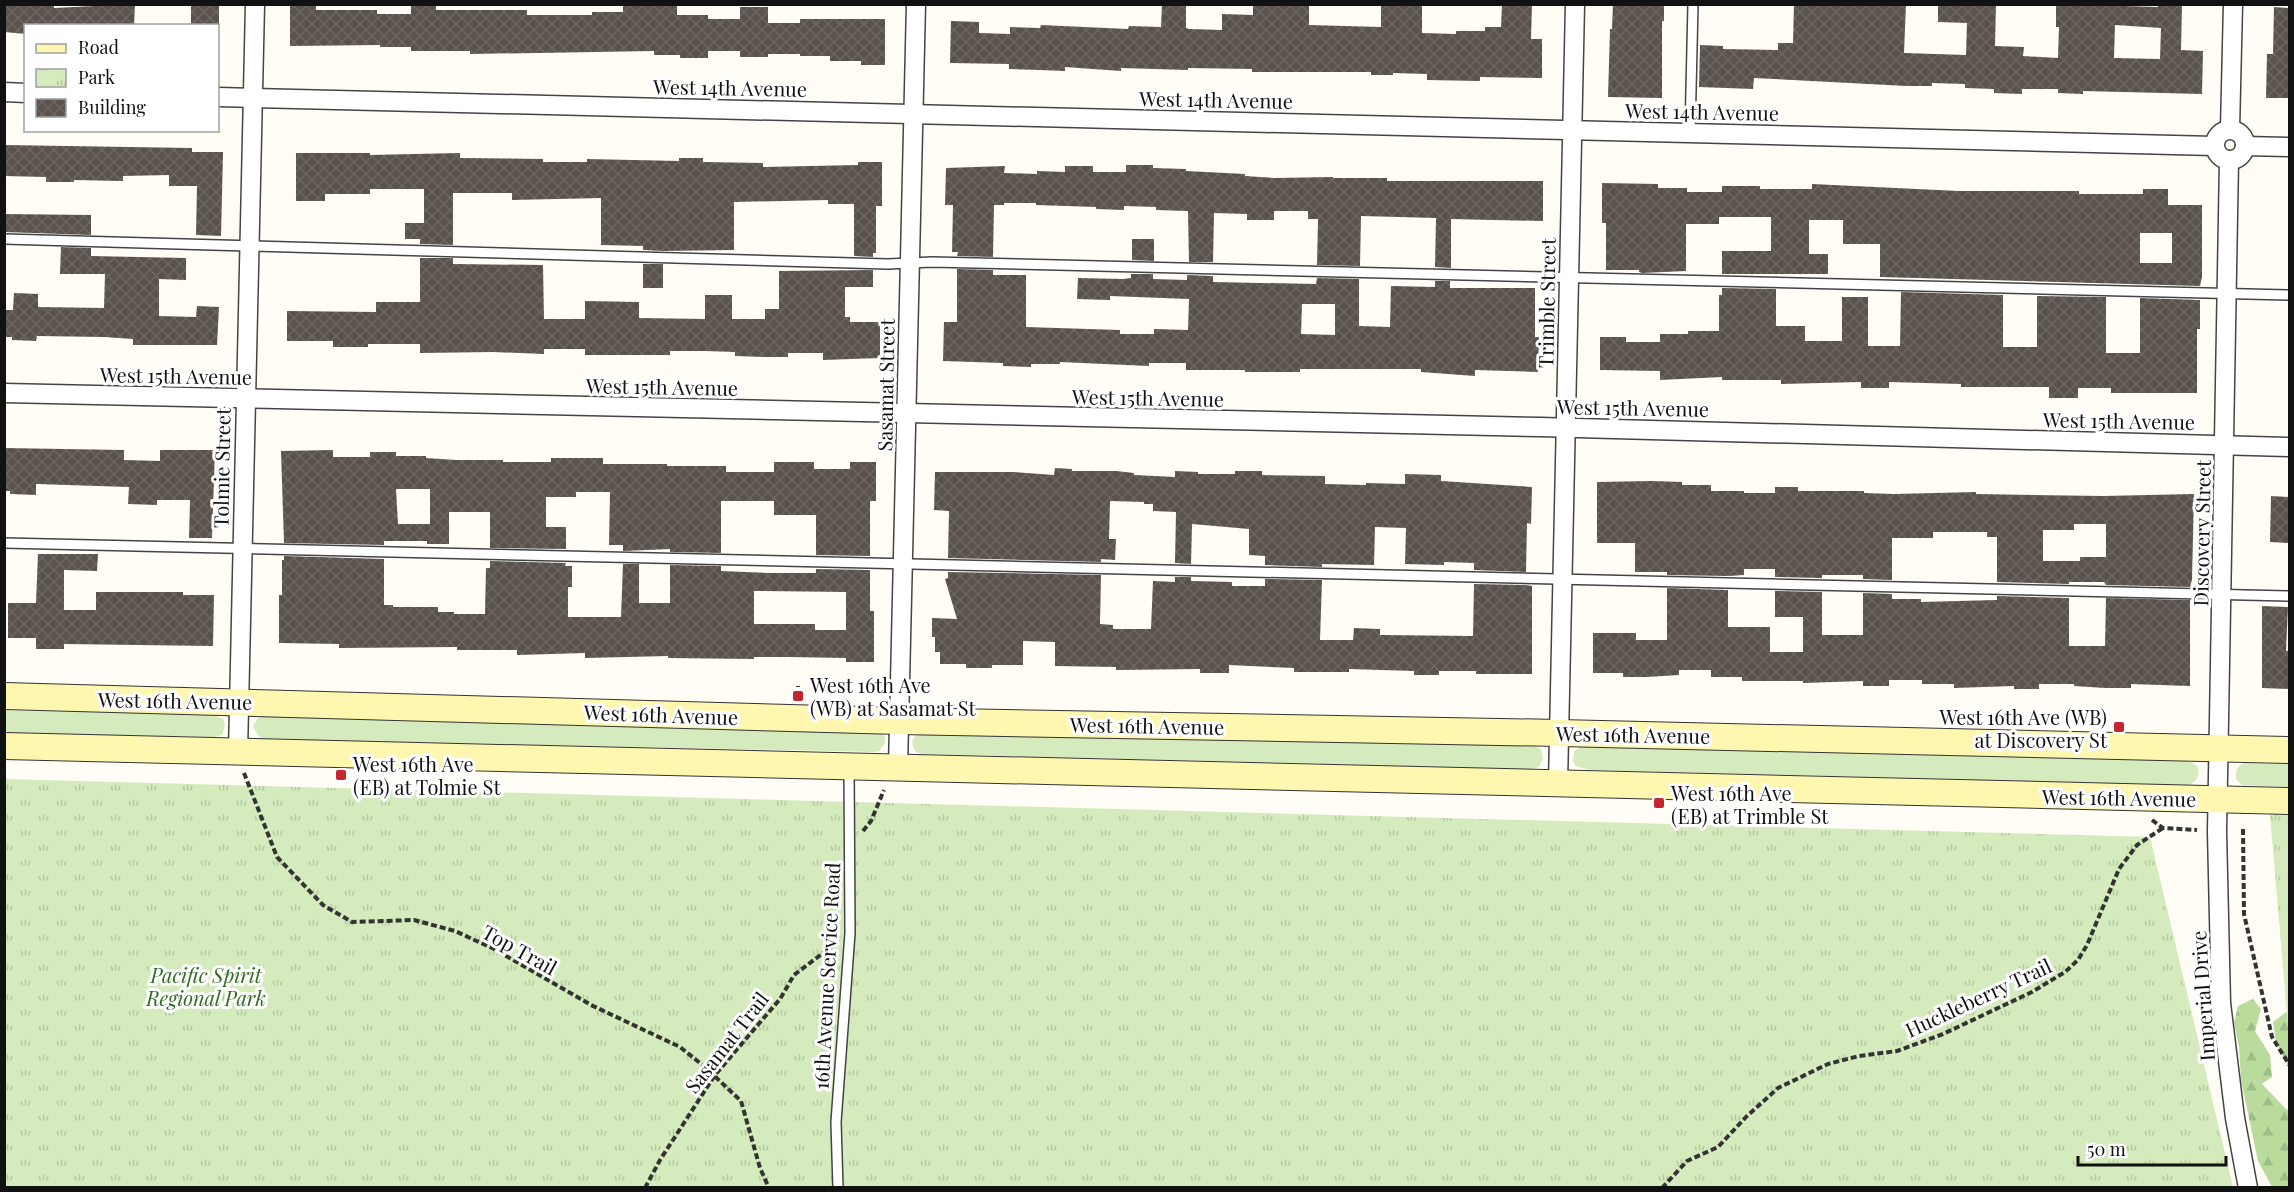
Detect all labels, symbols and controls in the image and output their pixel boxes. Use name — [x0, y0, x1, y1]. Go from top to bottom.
legend — [24, 24, 219, 132]
text: Road — [78, 35, 119, 59]
text: Park — [78, 65, 115, 89]
street label: West 14th Avenue — [652, 72, 807, 102]
street label: West 14th Avenue — [1138, 84, 1293, 114]
text: Building — [78, 95, 146, 119]
street label: West 14th Avenue — [1624, 96, 1779, 126]
street label: Trimble Street — [1531, 237, 1561, 368]
street label: Sasamat Street — [870, 317, 900, 452]
street label: West 15th Avenue — [99, 360, 252, 390]
street label: West 15th Avenue — [585, 371, 738, 401]
street label: West 15th Avenue — [1071, 382, 1224, 412]
street label: West 15th Avenue — [1556, 392, 1709, 422]
street label: West 15th Avenue — [2042, 405, 2195, 435]
street label: Tolmie Street — [206, 407, 236, 528]
street label: Discovery Street — [2186, 459, 2216, 607]
place label: West 16th Ave (WB) at Sasamat St — [809, 671, 976, 721]
street label: West 16th Avenue — [97, 685, 252, 715]
marker: West 16th Ave (WB) at Sasamat St — [791, 689, 805, 703]
street label: West 16th Avenue — [582, 698, 739, 730]
place label: West 16th Ave (WB) at Discovery St — [1938, 703, 2108, 753]
street label: West 16th Avenue — [1069, 710, 1224, 740]
street label: West 16th Avenue — [1555, 719, 1710, 749]
marker: West 16th Ave (WB) at Discovery St — [2112, 720, 2126, 734]
place label: West 16th Ave (EB) at Tolmie St — [352, 750, 501, 800]
marker: West 16th Ave (EB) at Tolmie St — [334, 768, 348, 782]
place label: West 16th Ave (EB) at Trimble St — [1670, 779, 1829, 829]
street label: West 16th Avenue — [2041, 782, 2196, 812]
marker: West 16th Ave (EB) at Trimble St — [1652, 796, 1666, 810]
street label: 16th Avenue Service Road — [807, 861, 845, 1090]
street label: Top Trail — [478, 917, 562, 981]
street label: Imperial Drive — [2184, 930, 2220, 1062]
street label: Huckleberry Trail — [1901, 951, 2056, 1043]
park label: Pacific Spirit Regional Park — [145, 961, 266, 1011]
street label: Sasamat Trail — [678, 986, 774, 1098]
scale bar — [2078, 1129, 2226, 1167]
text: 50 m — [2087, 1137, 2126, 1161]

